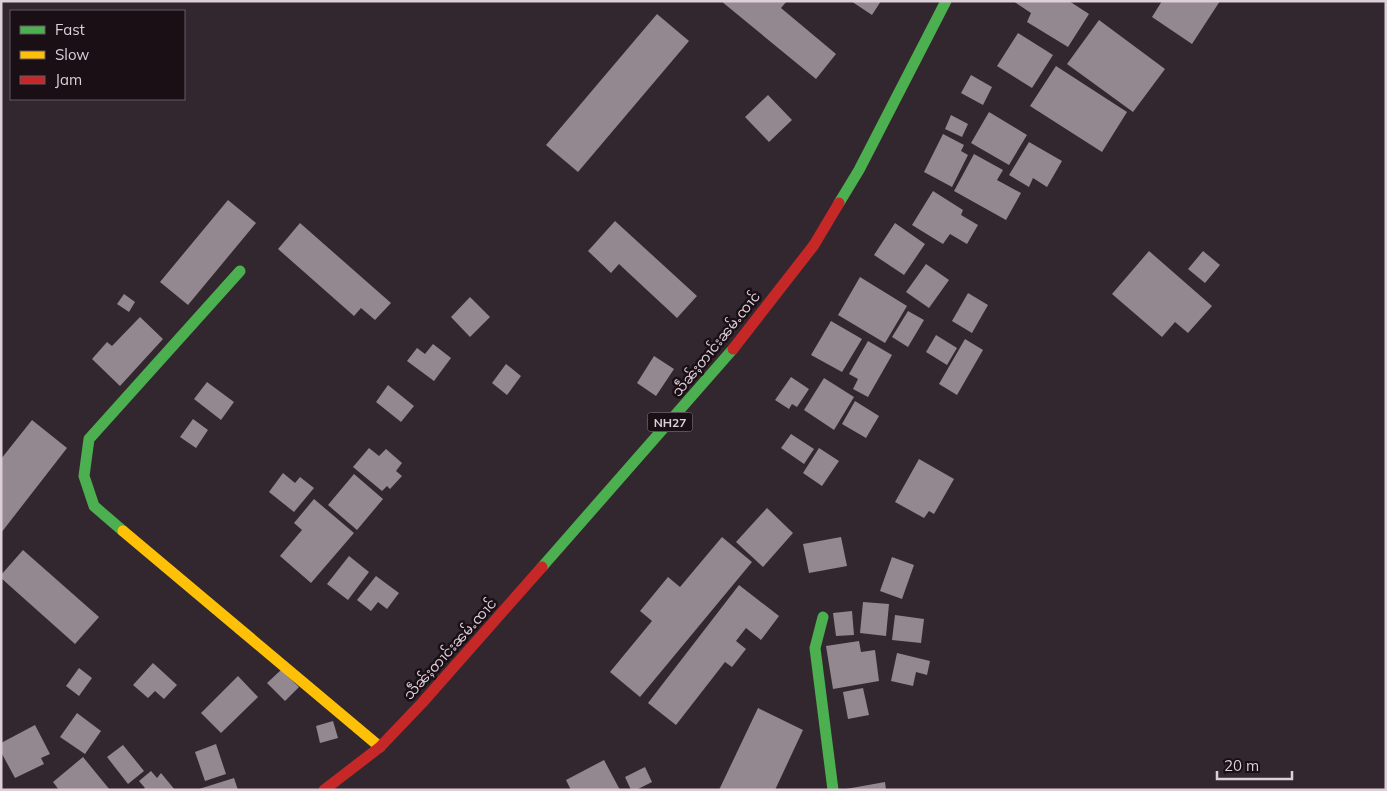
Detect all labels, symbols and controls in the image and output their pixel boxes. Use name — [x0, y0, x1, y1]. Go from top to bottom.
legend — [10, 10, 185, 100]
text: Fast — [55, 20, 85, 39]
text: Slow — [55, 45, 89, 64]
text: Jam — [55, 70, 82, 89]
street label: သဵၼ်ႈတၢင်းၼမ်ႉၸၢင် — [667, 287, 764, 400]
road number: NH27 — [648, 412, 692, 432]
street label: သဵၼ်ႈတၢင်းၼမ်ႉၸၢင် — [399, 594, 500, 704]
scale bar — [1217, 748, 1292, 780]
text: 20 m — [1224, 756, 1259, 775]

